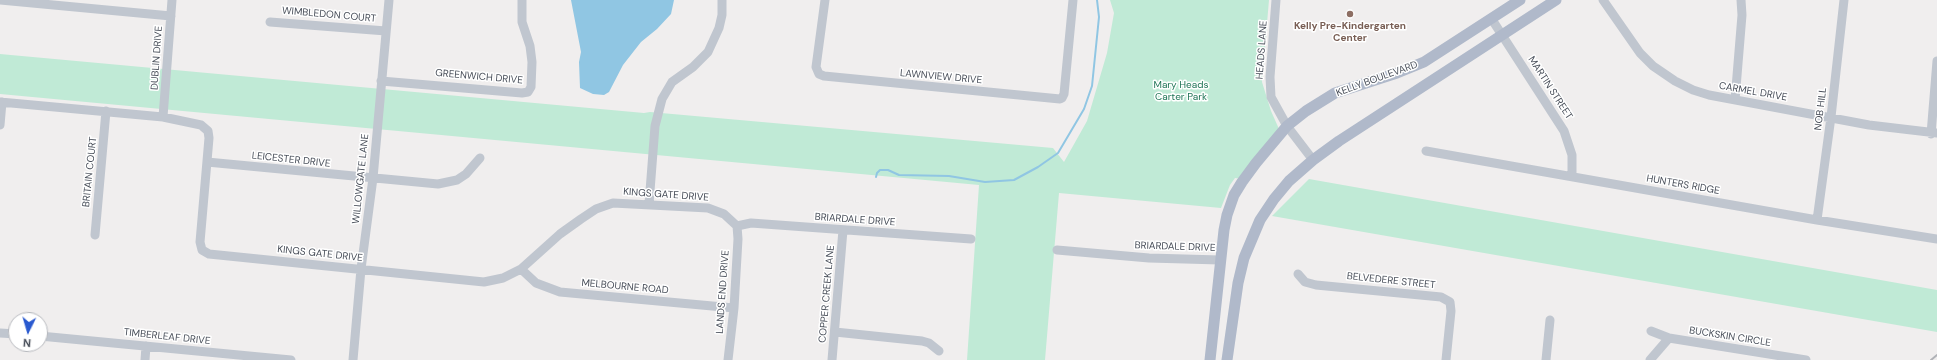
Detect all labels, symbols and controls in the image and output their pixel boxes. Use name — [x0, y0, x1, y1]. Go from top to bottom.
street label: WIMBLEDON COURT — [281, 5, 377, 25]
marker: Kelly Pre-Kindergarten Center — [1345, 9, 1355, 19]
street label: HEADS LANE — [1254, 20, 1270, 80]
place label: Kelly Pre-Kindergarten Center — [1294, 20, 1406, 44]
street label: DUBLIN DRIVE — [149, 26, 165, 90]
street label: MARTIN STREET — [1525, 54, 1575, 122]
street label: KELLY BOULEVARD — [1335, 59, 1419, 99]
street label: GREENWICH DRIVE — [435, 67, 523, 87]
street label: LAWNVIEW DRIVE — [899, 67, 983, 87]
park label: Mary Heads Carter Park — [1154, 79, 1208, 102]
street label: CARMEL DRIVE — [1718, 80, 1788, 104]
street label: NOB HILL — [1812, 87, 1830, 131]
street label: WILLOWGATE LANE — [350, 133, 372, 225]
street label: BRITAIN COURT — [80, 136, 100, 208]
street label: LEICESTER DRIVE — [251, 150, 331, 170]
street label: HUNTERS RIDGE — [1645, 173, 1721, 197]
street label: KINGS GATE DRIVE — [623, 186, 709, 204]
street label: BRIARDALE DRIVE — [814, 211, 896, 229]
street label: BRIARDALE DRIVE — [1134, 240, 1216, 254]
street label: KINGS GATE DRIVE — [277, 244, 363, 264]
street label: COPPER CREEK LANE — [817, 245, 837, 343]
street label: LANDS END DRIVE — [714, 250, 732, 334]
street label: BELVEDERE STREET — [1346, 270, 1436, 292]
street label: MELBOURNE ROAD — [581, 277, 669, 297]
north arrow — [8, 312, 48, 352]
street label: BUCKSKIN CIRCLE — [1688, 325, 1772, 349]
street label: TIMBERLEAF DRIVE — [123, 326, 211, 348]
text: N — [22, 336, 32, 350]

